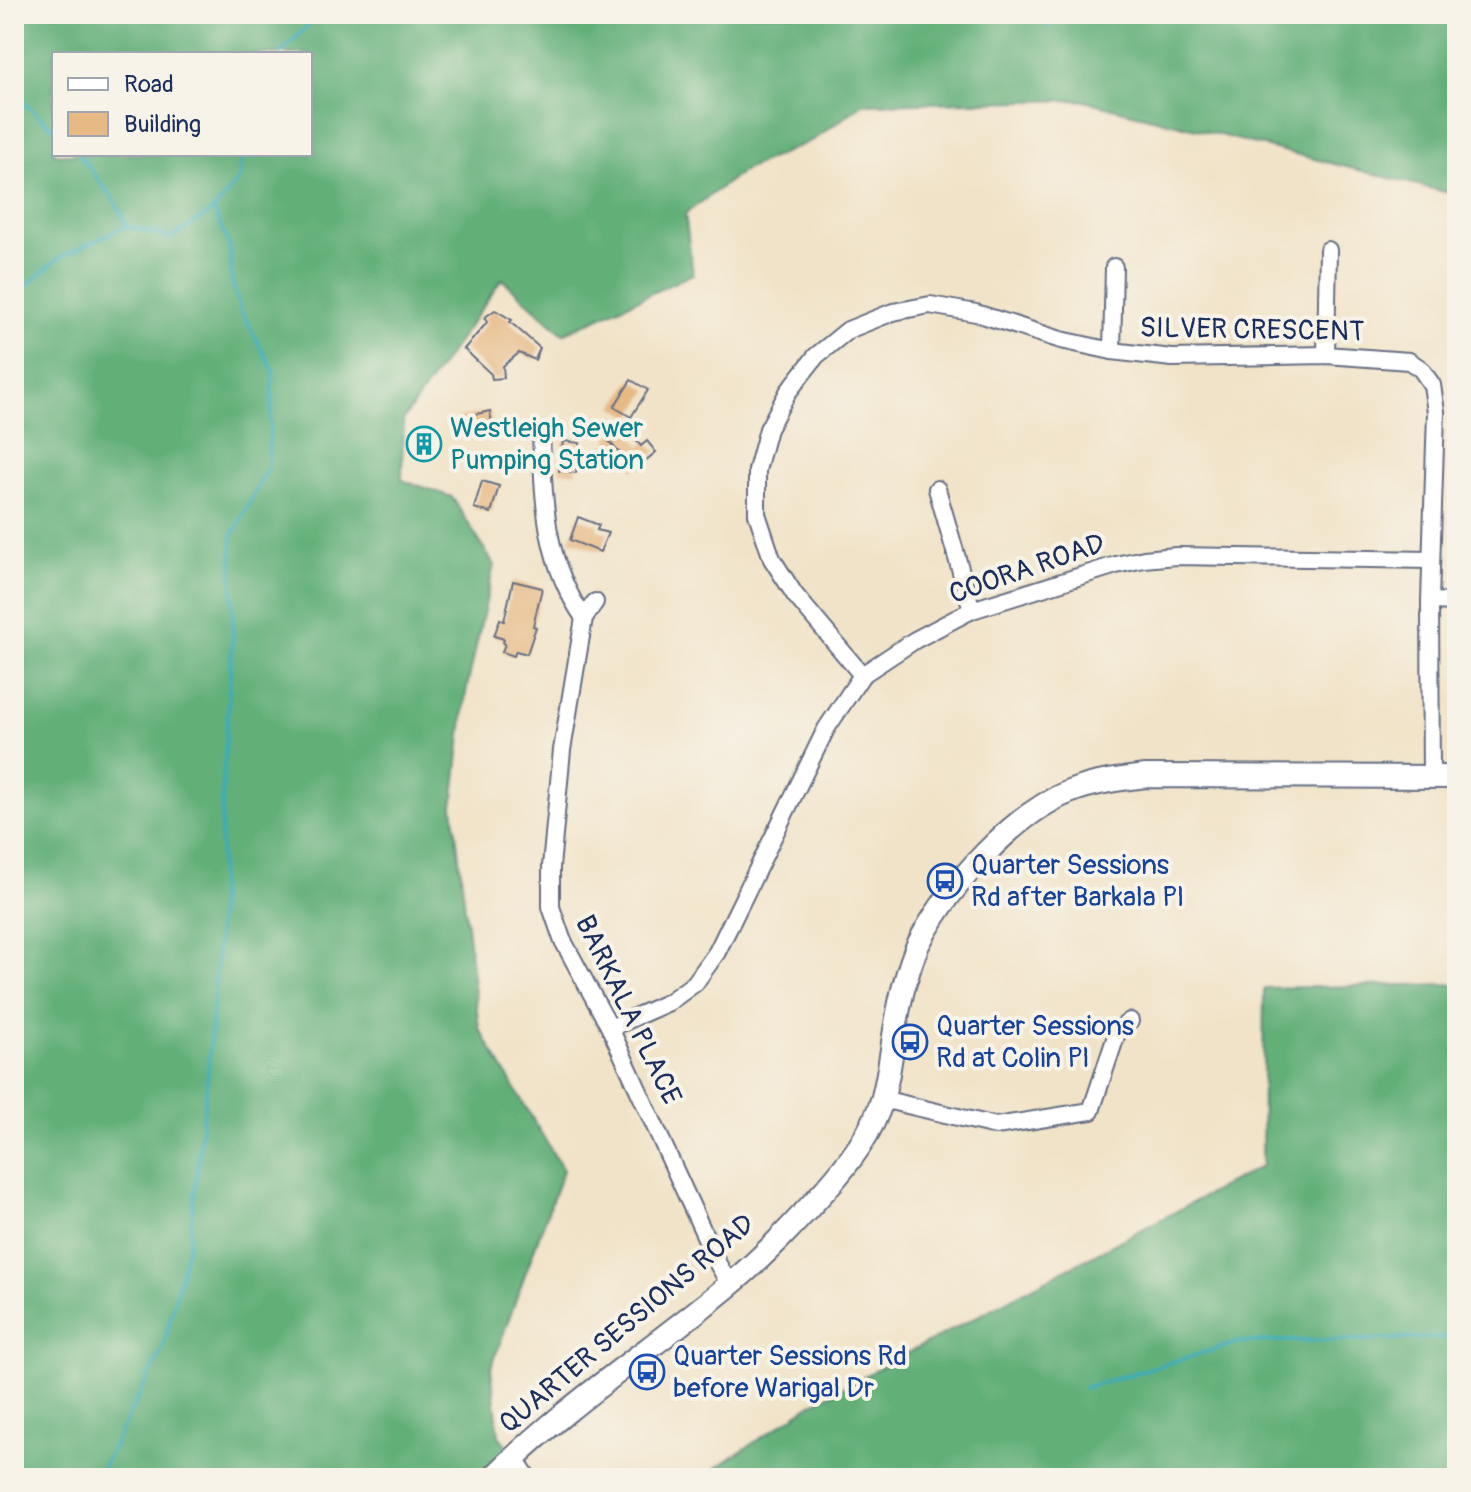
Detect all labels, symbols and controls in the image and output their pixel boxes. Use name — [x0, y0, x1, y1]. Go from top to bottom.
legend — [52, 52, 312, 156]
text: Road — [124, 70, 174, 99]
text: Building — [124, 110, 201, 139]
street label: SILVER CRESCENT — [1139, 311, 1365, 349]
place label: Westleigh Sewer Pumping Station — [450, 411, 644, 478]
building icon: Westleigh Sewer Pumping Station — [405, 425, 443, 463]
street label: COORA ROAD — [945, 526, 1109, 612]
place label: Quarter Sessions Rd after Barkala Pl — [971, 848, 1184, 915]
bus stop icon: Quarter Sessions Rd after Barkala Pl — [926, 862, 964, 900]
street label: BARKALA PLACE — [567, 909, 689, 1111]
place label: Quarter Sessions Rd at Colin Pl — [936, 1009, 1135, 1076]
bus stop icon: Quarter Sessions Rd at Colin Pl — [891, 1023, 929, 1061]
street label: QUARTER SESSIONS ROAD — [492, 1207, 762, 1441]
place label: Quarter Sessions Rd before Warigal Dr — [673, 1339, 907, 1406]
bus stop icon: Quarter Sessions Rd before Warigal Dr — [628, 1353, 666, 1391]

